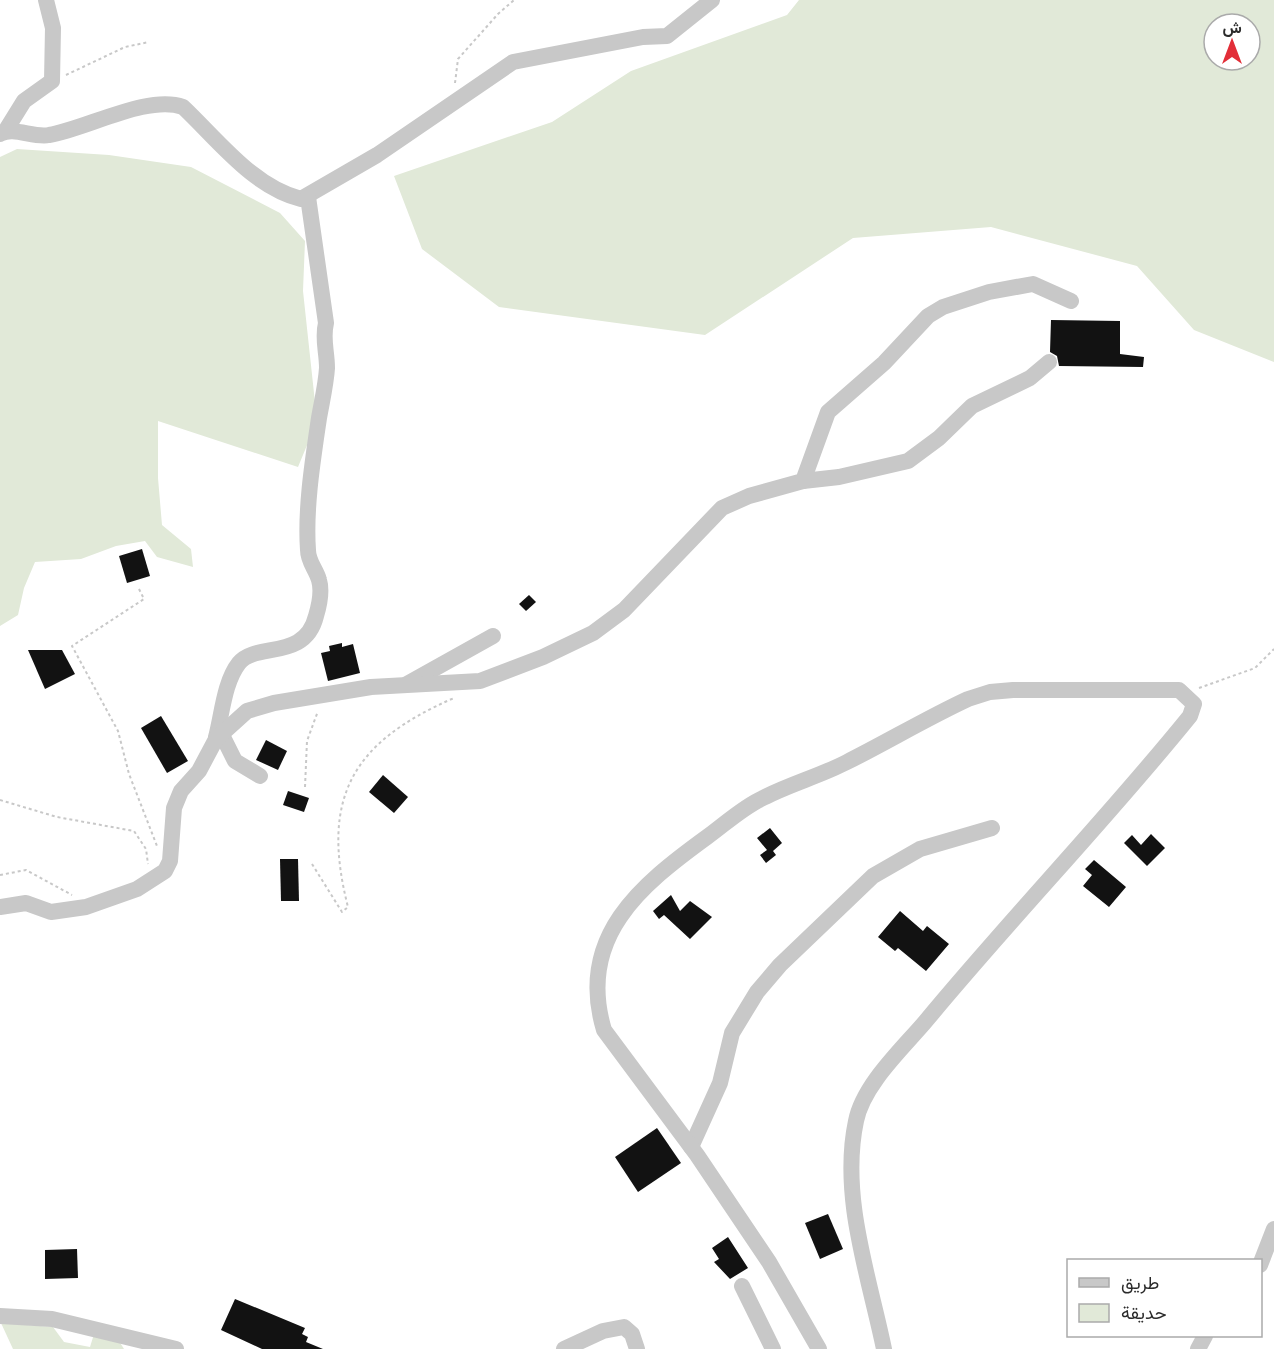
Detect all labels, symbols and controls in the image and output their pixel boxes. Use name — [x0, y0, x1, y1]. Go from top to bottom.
north arrow — [1202, 12, 1262, 72]
text: ش — [1222, 18, 1242, 37]
legend — [1067, 1259, 1262, 1337]
text: طريق — [1121, 1272, 1159, 1294]
text: حديقة — [1121, 1302, 1167, 1323]

